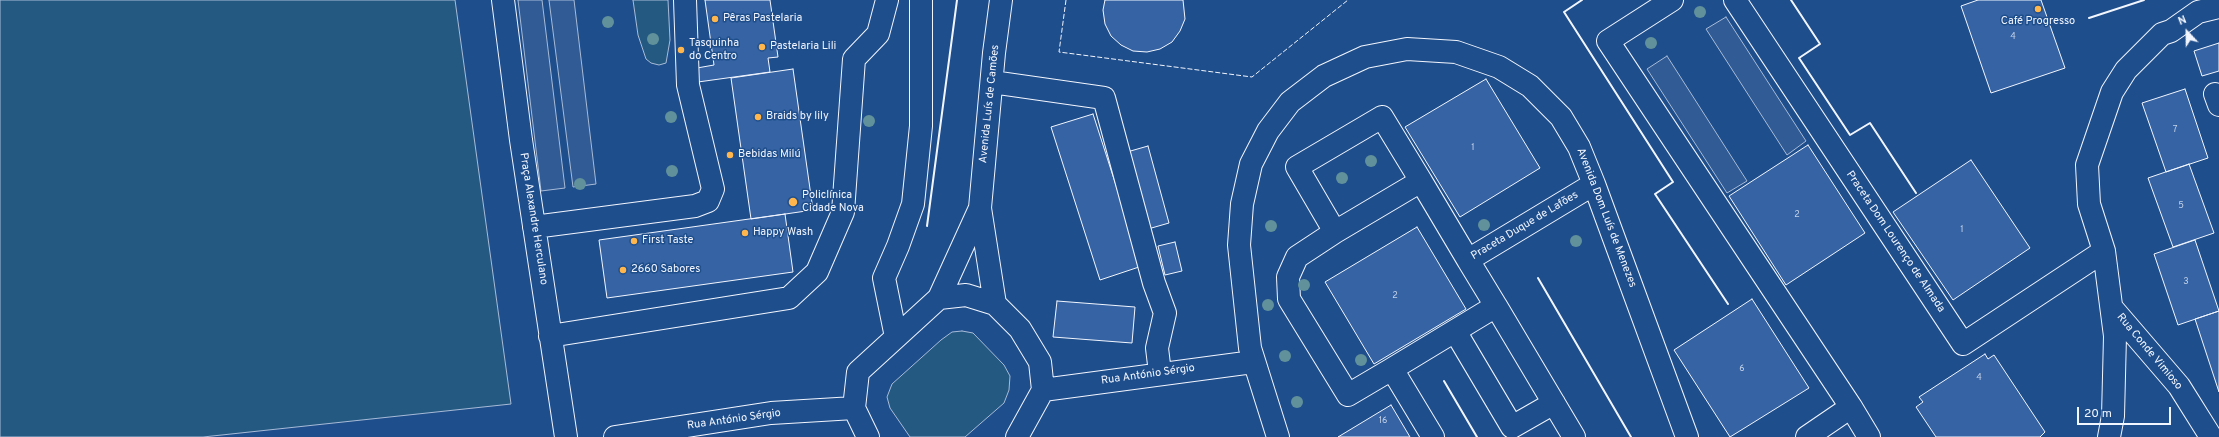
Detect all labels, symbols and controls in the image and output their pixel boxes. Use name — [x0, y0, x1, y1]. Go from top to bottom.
marker: Café Progresso — [2033, 4, 2043, 14]
place label: Pêras Pastelaria — [723, 12, 802, 26]
north arrow — [2167, 12, 2207, 52]
text: N — [2176, 13, 2189, 29]
marker: Pêras Pastelaria — [710, 14, 720, 24]
place label: Café Progresso — [2001, 15, 2075, 29]
house number: 4 — [2010, 32, 2016, 42]
place label: Tasquinha do Centro — [689, 37, 739, 63]
place label: Pastelaria Lili — [770, 40, 836, 54]
marker: Pastelaria Lili — [757, 42, 767, 52]
street label: Avenida Luís de Camões — [977, 44, 1003, 164]
marker: Tasquinha do Centro — [676, 45, 686, 55]
place label: Braids by lily — [766, 110, 829, 124]
marker: Braids by lily — [753, 112, 763, 122]
house number: 7 — [2173, 125, 2177, 135]
house number: 1 — [1471, 143, 1475, 153]
street label: Avenida Dom Luís de Menezes — [1573, 146, 1639, 290]
place label: Bebidas Milú — [738, 148, 801, 162]
marker: Bebidas Milú — [725, 150, 735, 160]
street label: Praça Alexandre Herculano — [516, 152, 550, 286]
street label: Praceta Dom Lourenço de Almada — [1843, 169, 1947, 315]
place label: Policlínica Cidade Nova — [802, 189, 864, 215]
street label: Praceta Duque de Lafões — [1469, 189, 1581, 263]
marker: Policlínica Cidade Nova — [787, 196, 799, 208]
house number: 5 — [2178, 201, 2184, 211]
house number: 2 — [1794, 210, 1800, 220]
house number: 1 — [1960, 225, 1964, 235]
place label: Happy Wash — [753, 226, 813, 240]
marker: Happy Wash — [740, 228, 750, 238]
place label: First Taste — [642, 234, 693, 248]
marker: First Taste — [629, 236, 639, 246]
place label: 2660 Sabores — [631, 263, 700, 277]
marker: 2660 Sabores — [618, 265, 628, 275]
house number: 3 — [2183, 277, 2189, 287]
house number: 2 — [1392, 291, 1398, 301]
street label: Rua Conde Vimioso — [2113, 311, 2185, 393]
street label: Rua António Sérgio — [1100, 362, 1196, 388]
house number: 6 — [1739, 364, 1745, 374]
house number: 4 — [1976, 373, 1982, 383]
scale bar — [2079, 399, 2173, 425]
text: 20 m — [2084, 406, 2112, 422]
street label: Rua António Sérgio — [686, 407, 782, 433]
house number: 16 — [1379, 416, 1387, 426]

